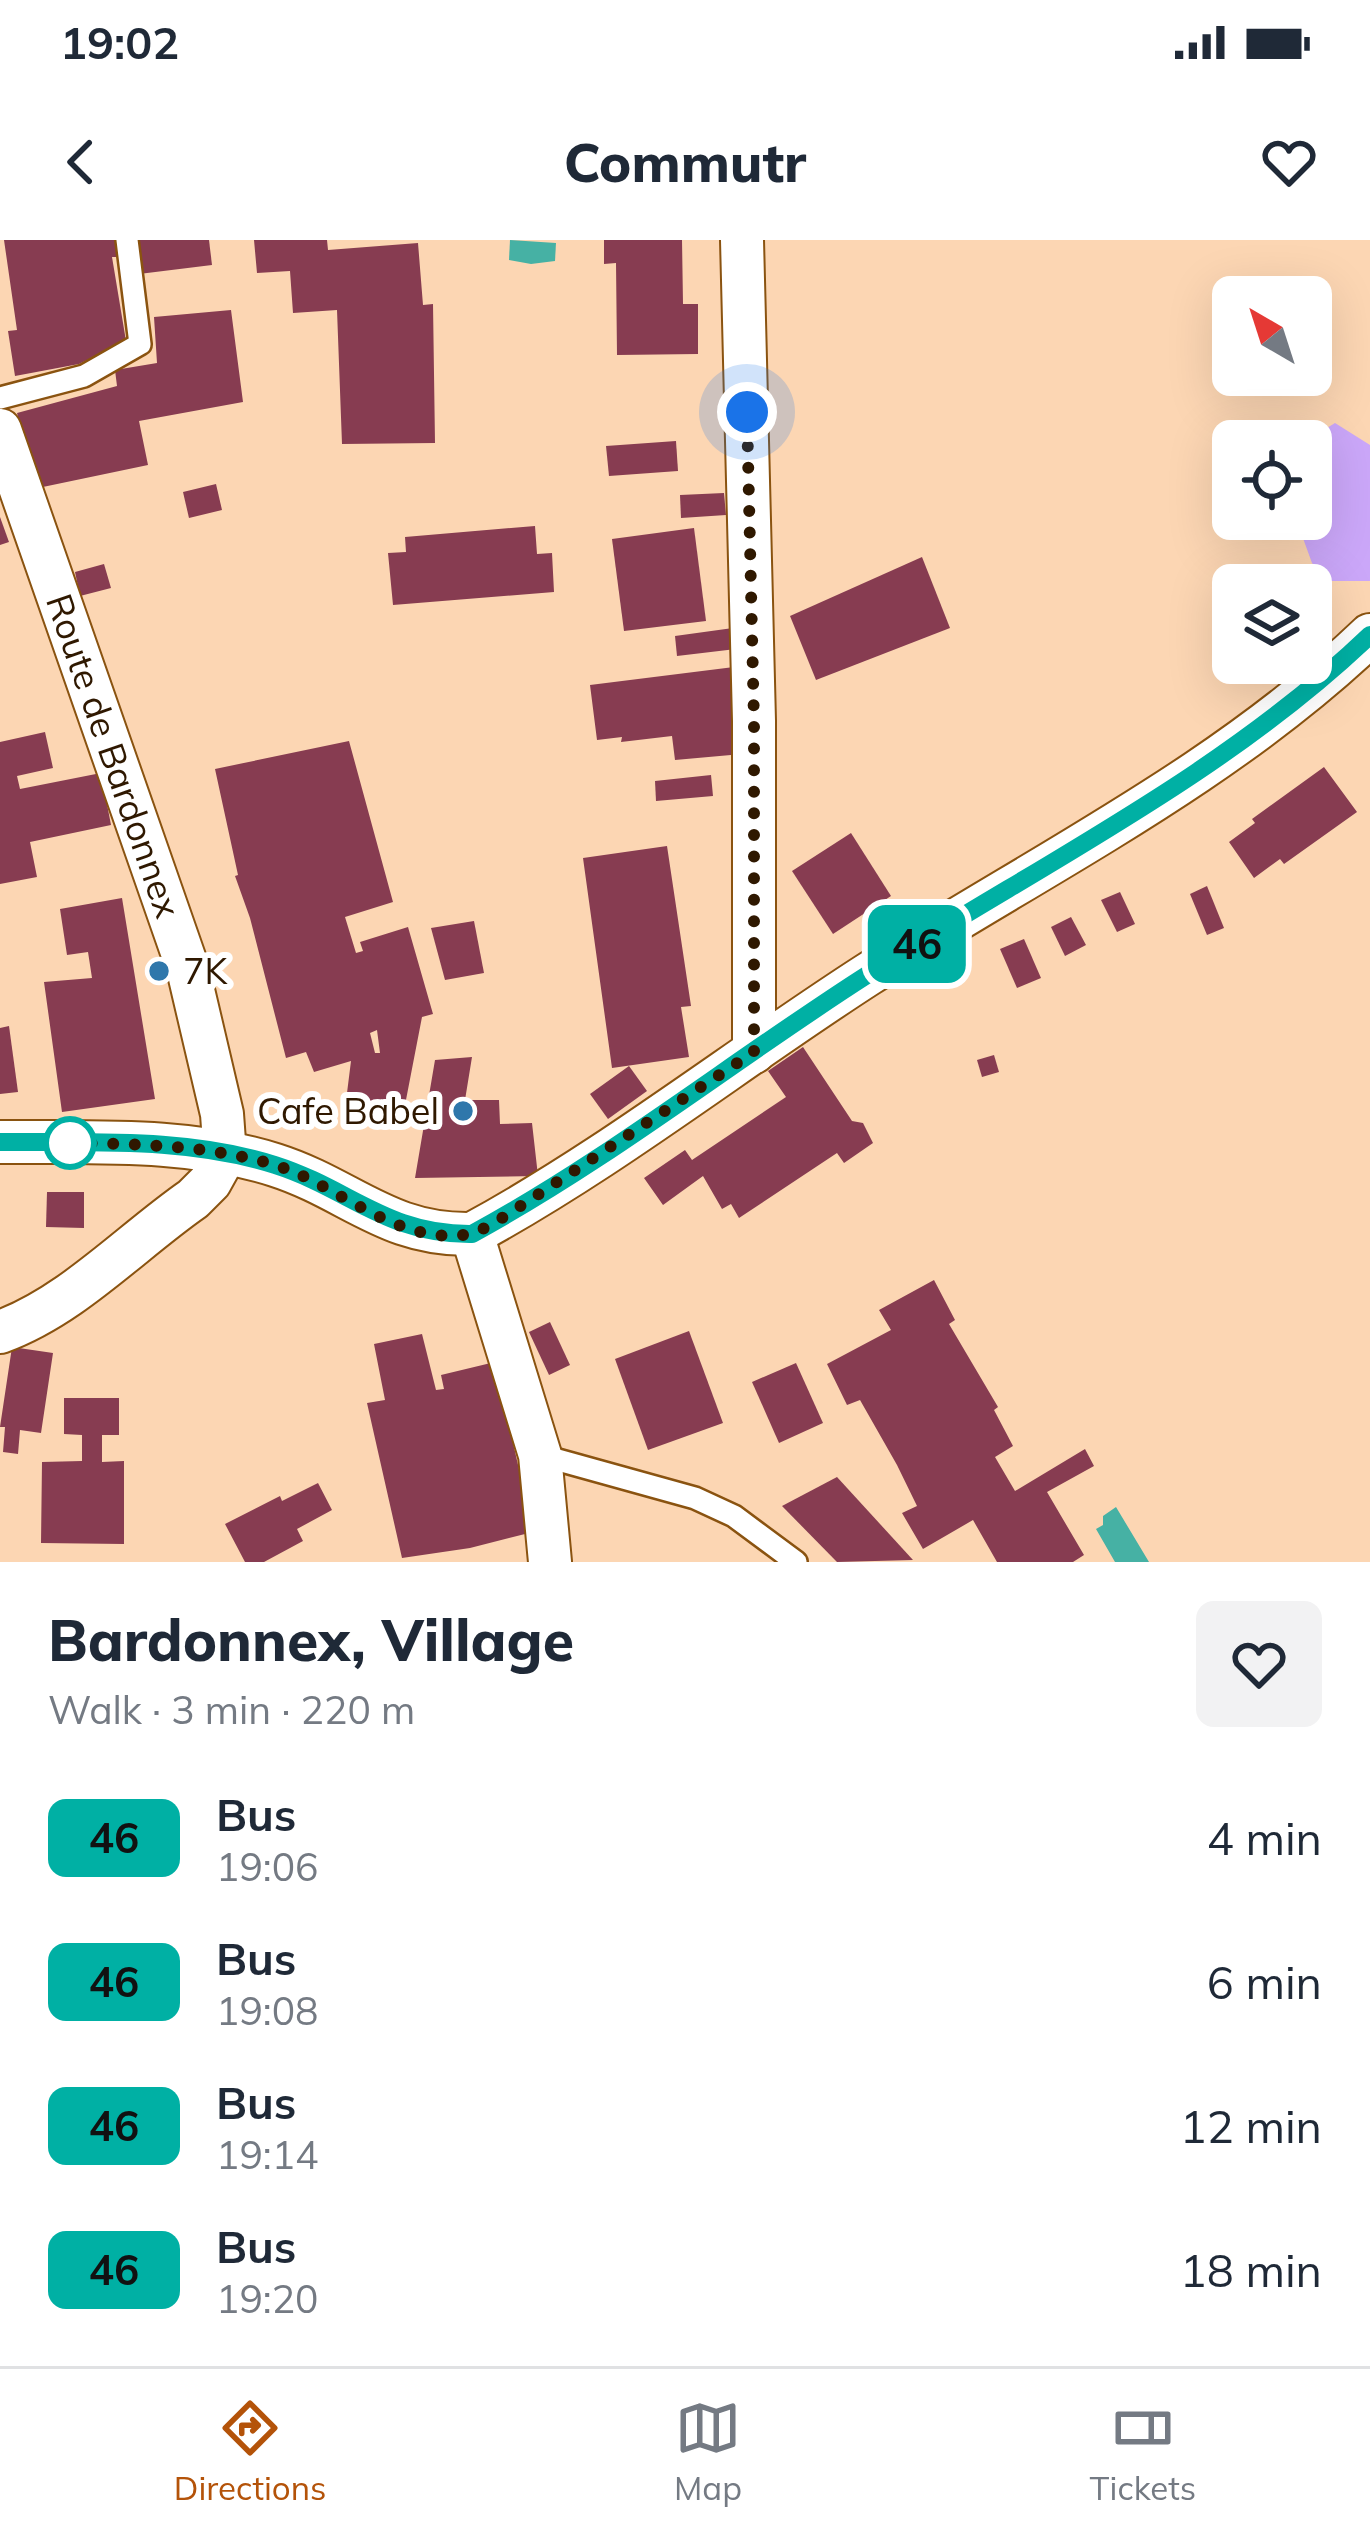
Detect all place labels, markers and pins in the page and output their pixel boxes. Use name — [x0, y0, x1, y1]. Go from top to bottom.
place label: 7K — [183, 948, 229, 993]
marker: 7K — [146, 958, 172, 984]
place label: Cafe Babel — [257, 1088, 439, 1133]
marker: Cafe Babel — [450, 1098, 476, 1124]
unlabelled marker — [45, 1118, 95, 1168]

